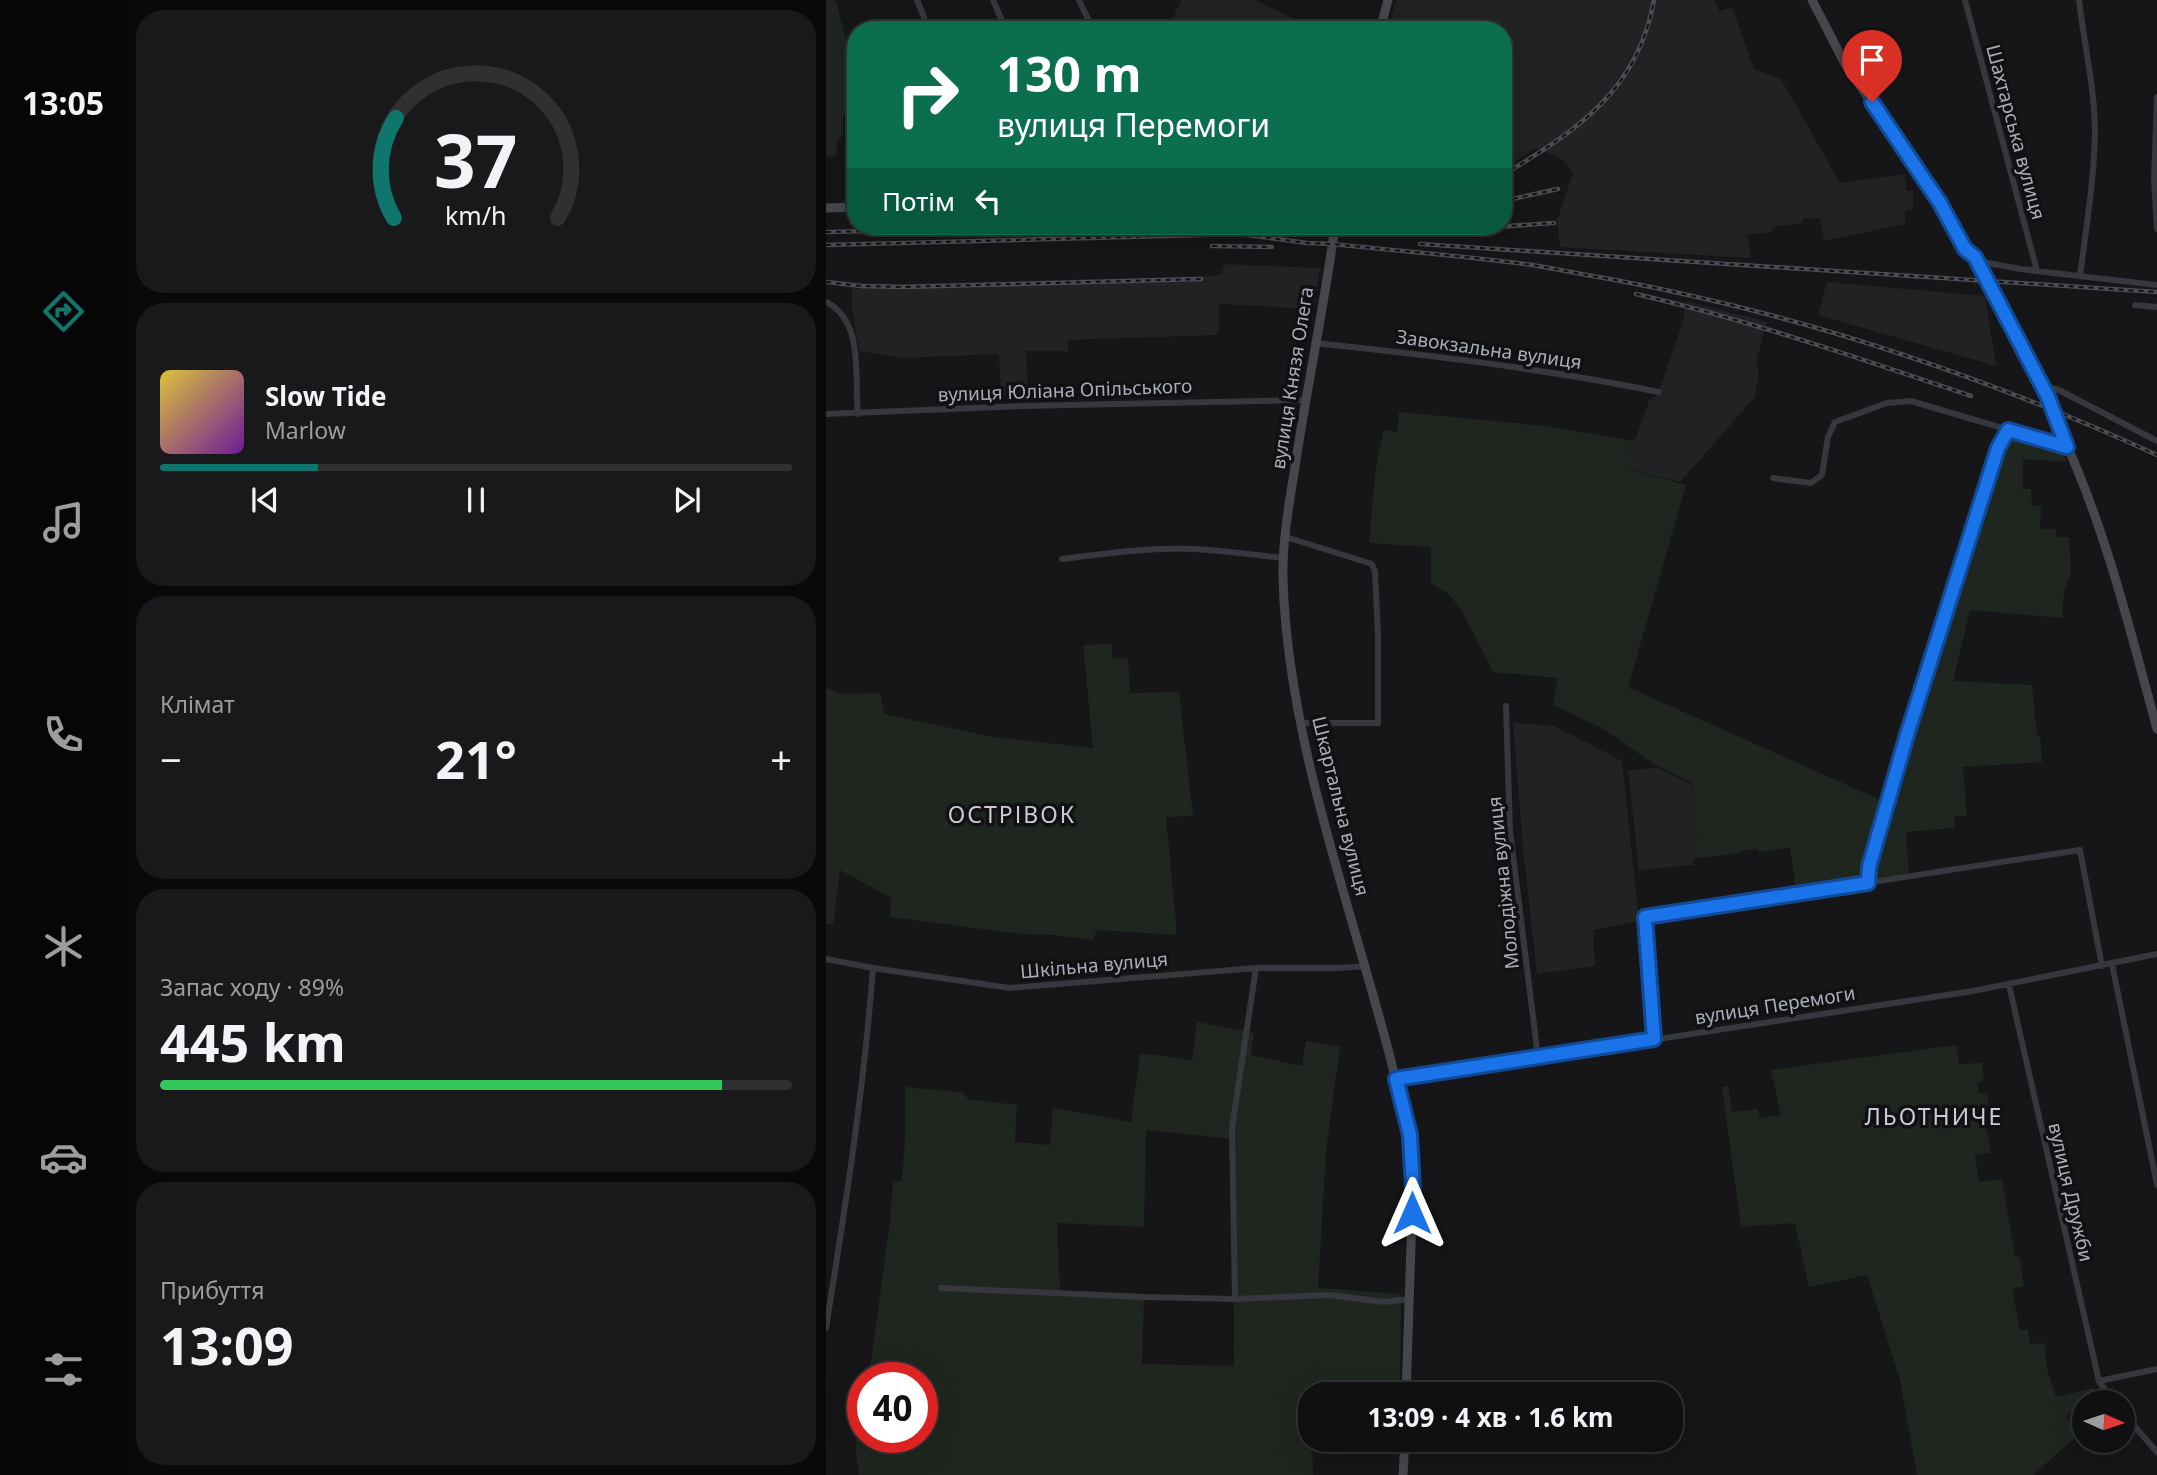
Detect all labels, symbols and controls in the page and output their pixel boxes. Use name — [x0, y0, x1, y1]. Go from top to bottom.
pin — [1842, 30, 1902, 102]
text: 130 m — [997, 40, 1142, 106]
icon: arrive — [1853, 41, 1891, 79]
street label: Шахтарська вулиця — [1980, 42, 2052, 222]
icon: right — [882, 49, 973, 140]
text: 13:05 — [22, 81, 104, 124]
text: вулиця Перемоги — [997, 103, 1270, 146]
text: 37 — [434, 110, 518, 209]
icon: left — [969, 182, 1007, 220]
text: Потім — [882, 183, 955, 219]
text: km/h — [445, 197, 507, 231]
street label: вулиця Князя Олега — [1265, 285, 1319, 471]
icon: directions — [39, 287, 88, 336]
street label: Завокзальна вулиця — [1395, 323, 1583, 375]
street label: вулиця Юліана Опільського — [937, 373, 1193, 407]
text: Slow Tide — [265, 378, 387, 414]
text: Marlow — [265, 414, 346, 446]
icon: previous — [246, 481, 284, 519]
icon: pause — [457, 481, 495, 519]
icon: next — [668, 481, 706, 519]
icon: music — [39, 498, 88, 547]
text: Клімат — [160, 688, 235, 720]
icon: phone — [39, 710, 88, 759]
street label: Шкартальна вулиця — [1306, 714, 1376, 898]
text: 21° — [435, 723, 517, 794]
text: − — [160, 733, 182, 785]
text: + — [770, 733, 792, 785]
street label: Молодіжна вулиця — [1481, 795, 1525, 971]
district label: ОСТРІВОК — [948, 798, 1076, 830]
icon: climate — [39, 922, 88, 971]
street label: Шкільна вулиця — [1019, 946, 1169, 984]
text: Запас ходу · 89% — [160, 971, 344, 1003]
street label: вулиця Перемоги — [1693, 979, 1857, 1031]
text: 445 km — [160, 1006, 346, 1077]
district label: ЛЬОТНИЧЕ — [1865, 1100, 2003, 1132]
street label: вулиця Дружби — [2042, 1120, 2100, 1264]
icon: car — [39, 1133, 88, 1182]
position arrow — [1375, 1176, 1449, 1250]
text: Прибуття — [160, 1274, 265, 1306]
text: 13:09 — [160, 1309, 294, 1380]
icon: filters — [39, 1345, 88, 1394]
speed limit sign: 40 — [847, 1362, 938, 1453]
north arrow — [2072, 1390, 2135, 1452]
map controls — [2072, 1390, 2135, 1453]
text: 13:09 · 4 хв · 1.6 km — [1368, 1399, 1613, 1435]

